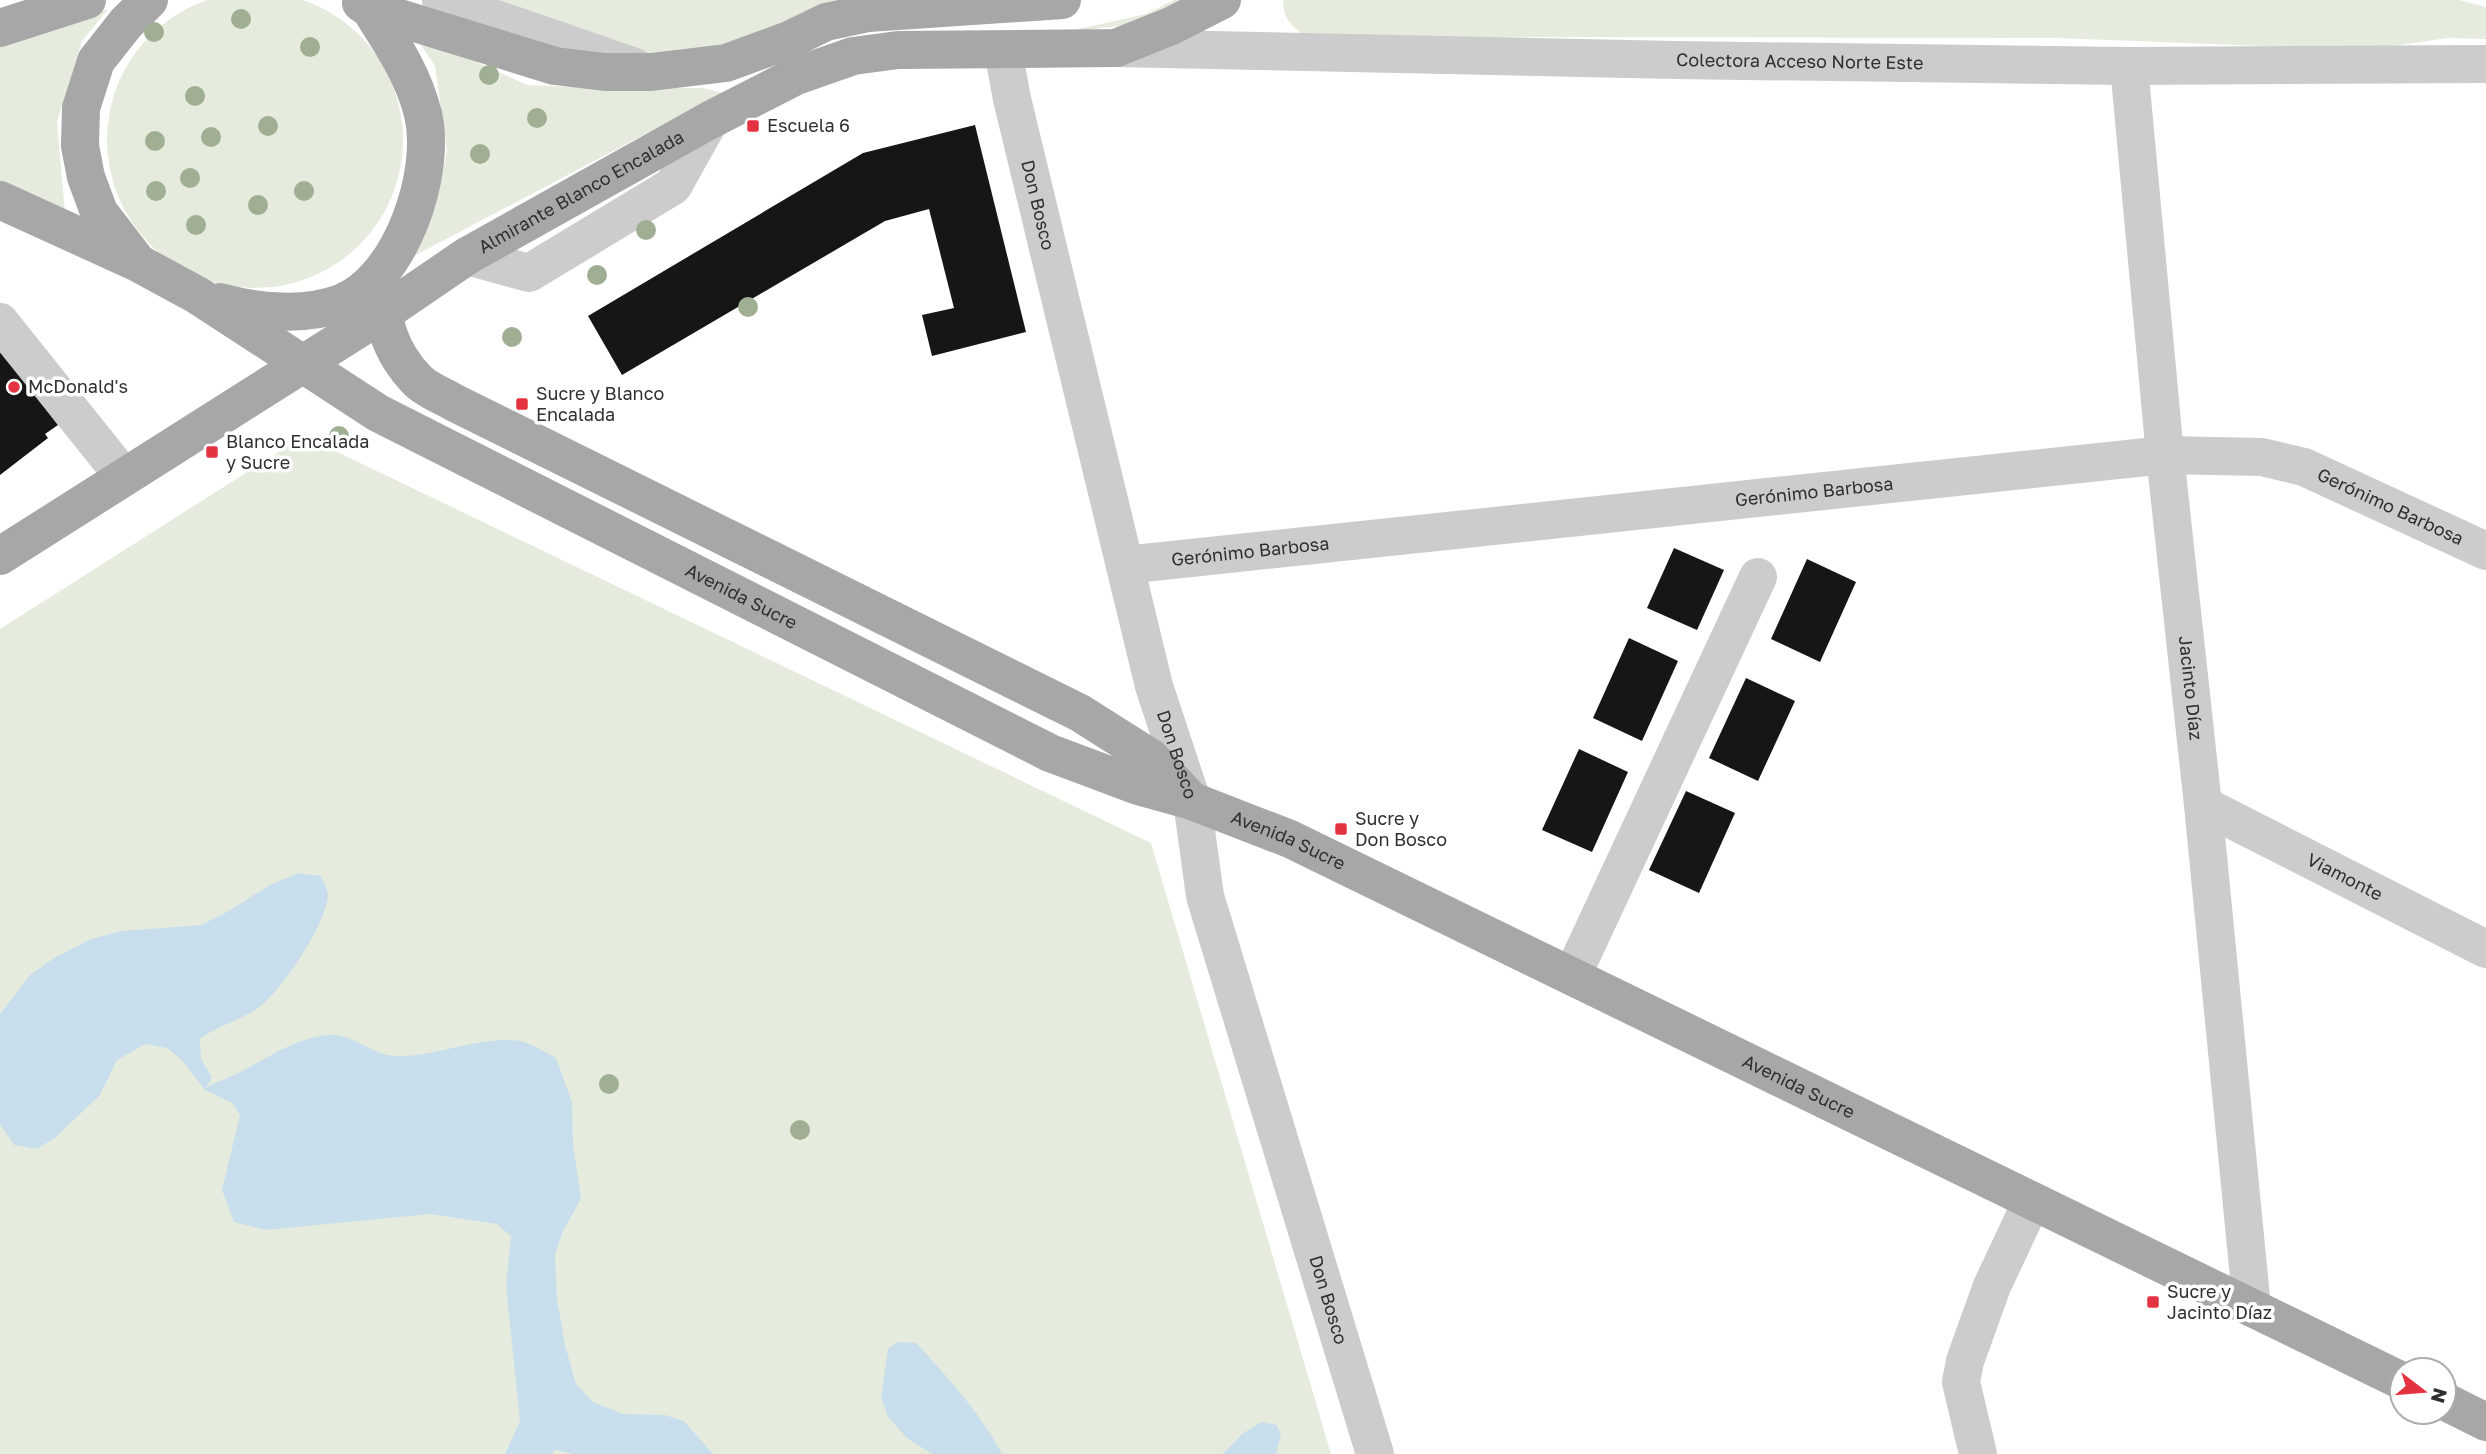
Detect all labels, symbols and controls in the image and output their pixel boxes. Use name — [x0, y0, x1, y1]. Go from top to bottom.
street label: Colectora Acceso Norte Este — [1676, 48, 1924, 73]
place label: Escuela 6 — [767, 114, 850, 136]
marker: Escuela 6 — [745, 118, 761, 134]
street label: Almirante Blanco Encalada — [474, 125, 687, 257]
street label: Don Bosco — [1017, 158, 1060, 252]
place label: McDonald's — [28, 375, 128, 397]
marker: McDonald's — [6, 379, 22, 395]
place label: Sucre y Blanco Encalada — [536, 382, 664, 425]
marker: Sucre y Blanco Encalada — [514, 396, 530, 412]
place label: Blanco Encalada y Sucre — [226, 430, 369, 473]
marker: Blanco Encalada y Sucre — [204, 444, 220, 460]
street label: Gerónimo Barbosa — [2314, 463, 2467, 549]
street label: Gerónimo Barbosa — [1734, 472, 1894, 510]
street label: Gerónimo Barbosa — [1170, 531, 1330, 570]
street label: Avenida Sucre — [682, 558, 801, 633]
street label: Jacinto Díaz — [2175, 634, 2208, 741]
street label: Don Bosco — [1153, 707, 1203, 801]
street label: Avenida Sucre — [1228, 805, 1349, 874]
place label: Sucre y Don Bosco — [1355, 807, 1447, 850]
marker: Sucre y Don Bosco — [1333, 821, 1349, 837]
street label: Viamonte — [2303, 848, 2387, 905]
street label: Avenida Sucre — [1739, 1049, 1859, 1123]
street label: Don Bosco — [1305, 1252, 1353, 1347]
place label: Sucre y Jacinto Díaz — [2167, 1280, 2272, 1323]
marker: Sucre y Jacinto Díaz — [2145, 1294, 2161, 1310]
north arrow — [2388, 1356, 2458, 1426]
text: N — [2427, 1386, 2453, 1406]

